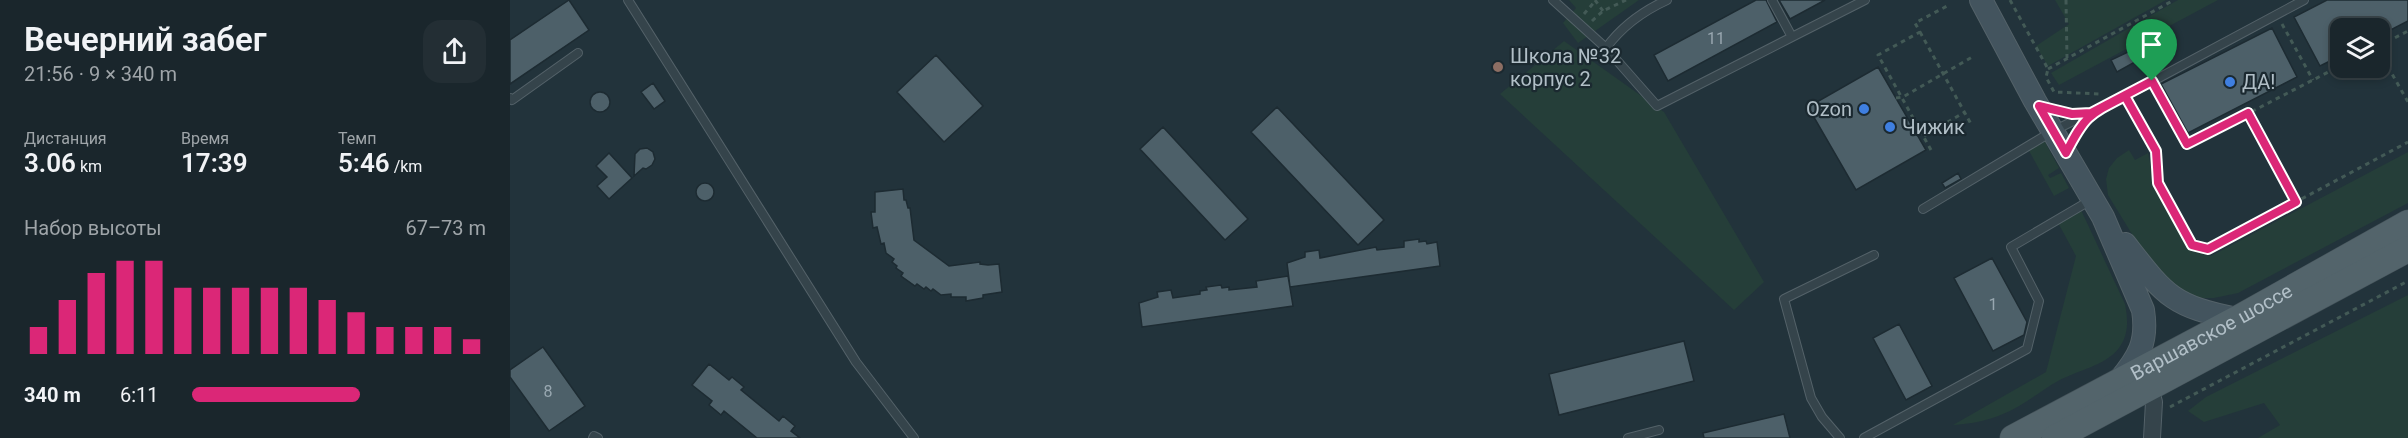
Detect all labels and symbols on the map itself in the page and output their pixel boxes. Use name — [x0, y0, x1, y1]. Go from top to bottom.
pin — [2126, 19, 2177, 81]
house number: 11 — [1707, 29, 1725, 48]
place label: Школа №32 корпус 2 — [1510, 44, 1621, 91]
marker: Школа №32 корпус 2 — [1491, 60, 1505, 74]
place label: ДА! — [2242, 70, 2275, 94]
marker: ДА! — [2223, 75, 2237, 89]
place label: Ozon — [1806, 97, 1852, 121]
marker: Ozon — [1857, 102, 1871, 116]
place label: Чижик — [1902, 115, 1965, 139]
marker: Чижик — [1883, 120, 1897, 134]
street label: Варшавское шоссе — [2126, 278, 2297, 385]
house number: 1 — [1989, 295, 1998, 314]
house number: 8 — [544, 382, 553, 401]

